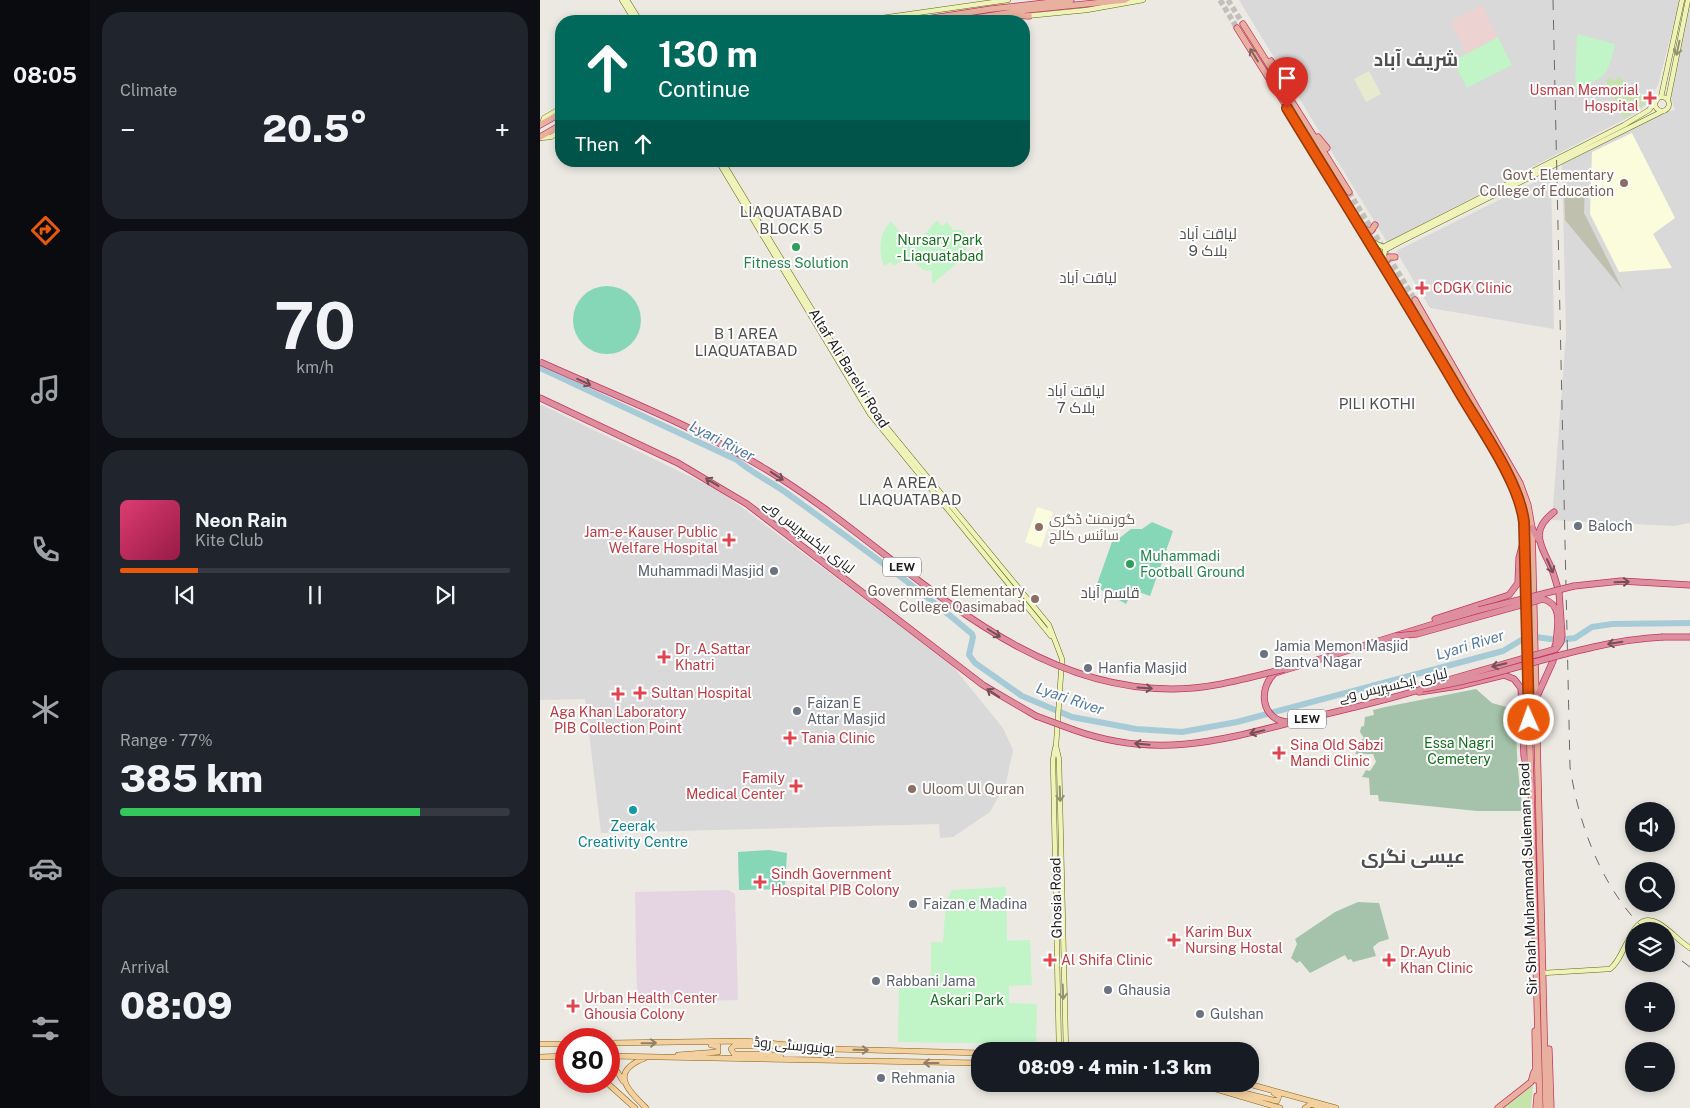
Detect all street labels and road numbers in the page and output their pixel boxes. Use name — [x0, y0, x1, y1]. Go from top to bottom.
street label: Altaf Ali Barelvi Road — [806, 305, 892, 431]
street label: لیاری ایکسپریس وے — [759, 495, 858, 578]
road number: LEW — [883, 558, 921, 576]
street label: لیاری ایکسپریس وے — [1337, 665, 1449, 707]
road number: LEW — [1288, 710, 1326, 729]
street label: Sir Shah Muhammad Suleman Raod — [1516, 762, 1540, 996]
street label: Ghosia Road — [1047, 857, 1065, 939]
street label: یونیورسٹی روڈ — [753, 1033, 835, 1057]

